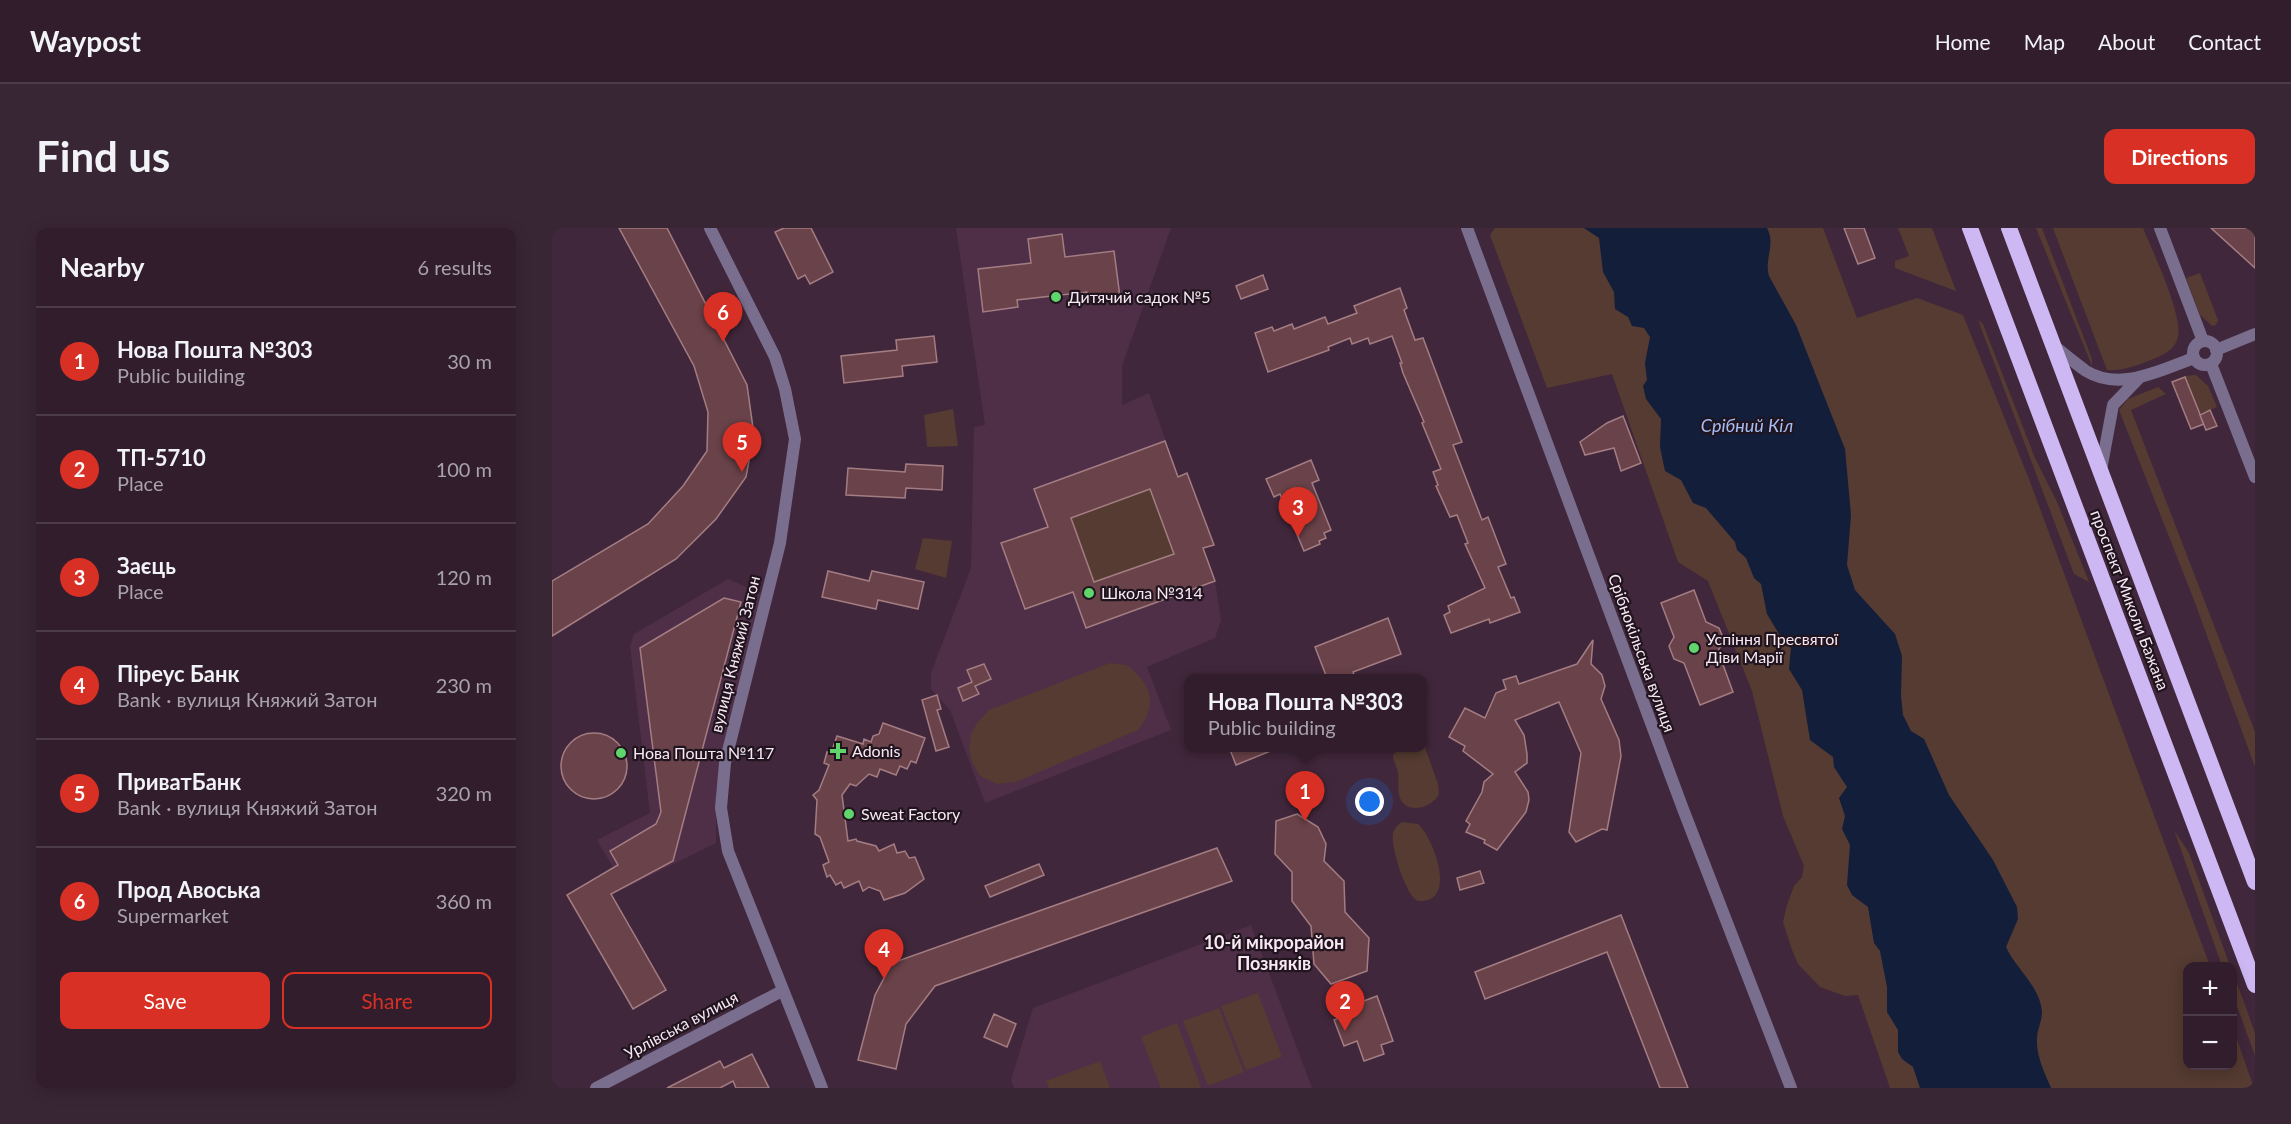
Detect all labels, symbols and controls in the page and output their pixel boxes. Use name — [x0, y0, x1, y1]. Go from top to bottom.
text: Waypost — [30, 24, 141, 58]
text: Home — [1935, 29, 1991, 54]
text: Map — [2024, 29, 2065, 54]
text: About — [2098, 29, 2155, 54]
text: Contact — [2188, 29, 2261, 54]
button: Directions — [2104, 129, 2255, 184]
text: Find us — [36, 131, 170, 181]
text: Nearby — [60, 251, 145, 283]
text: 6 results — [417, 255, 492, 279]
place label: Дитячий садок №5 — [1068, 287, 1211, 306]
marker: Дитячий садок №5 — [1049, 290, 1063, 304]
pin: 6 — [704, 292, 742, 342]
text: Нова Пошта №303 — [117, 336, 313, 363]
text: 1 — [74, 349, 85, 373]
text: 30 m — [447, 349, 492, 373]
text: Public building — [117, 363, 245, 387]
water label: Срібний Кіл — [1701, 414, 1793, 436]
pin: 5 — [722, 422, 762, 472]
text: ТП-5710 — [117, 444, 206, 471]
text: 2 — [74, 457, 85, 481]
text: 100 m — [436, 457, 492, 481]
text: Place — [117, 471, 164, 495]
pin: 3 — [1278, 488, 1318, 537]
street label: проспект Миколи Бажана — [2087, 507, 2174, 693]
text: Заєць — [117, 552, 176, 579]
text: 3 — [74, 565, 85, 589]
text: 120 m — [436, 565, 492, 589]
street label: Срібнокільська вулиця — [1605, 571, 1680, 735]
street label: вулиця Княжий Затон — [706, 574, 763, 734]
text: Place — [117, 579, 164, 603]
place label: Школа №314 — [1101, 583, 1203, 602]
marker: Школа №314 — [1082, 586, 1096, 600]
place label: Успіння Пресвятої Діви Марії — [1706, 629, 1839, 666]
marker: Успіння Пресвятої Діви Марії — [1687, 641, 1701, 655]
text: Піреус Банк — [117, 660, 239, 687]
text: 4 — [74, 673, 85, 697]
text: 230 m — [436, 673, 492, 697]
popup — [1184, 674, 1427, 752]
text: Bank · вулиця Княжий Затон — [117, 687, 377, 711]
text: Нова Пошта №303 — [1208, 688, 1403, 715]
text: Public building — [1208, 715, 1336, 739]
place label: Adonis — [852, 741, 900, 760]
marker: Adonis — [829, 742, 847, 760]
place label: Нова Пошта №117 — [633, 743, 774, 762]
marker: Нова Пошта №117 — [614, 746, 628, 760]
text: ПриватБанк — [117, 768, 241, 795]
pin: 1 — [1286, 772, 1324, 821]
text: 5 — [74, 781, 85, 805]
text: 320 m — [436, 781, 492, 805]
your location — [1355, 787, 1384, 816]
text: Bank · вулиця Княжий Затон — [117, 795, 377, 819]
place label: Sweat Factory — [861, 804, 961, 823]
marker: Sweat Factory — [842, 807, 856, 821]
text: Прод Авоська — [117, 876, 261, 903]
text: 6 — [74, 889, 85, 913]
text: 360 m — [436, 889, 492, 913]
text: Supermarket — [117, 903, 229, 927]
pin: 4 — [864, 930, 904, 979]
district label: 10-й мікрорайон Позняків — [1204, 931, 1344, 974]
map controls — [2183, 962, 2237, 1070]
button: + — [2183, 962, 2237, 1016]
button: Save — [60, 972, 270, 1029]
button: Share — [282, 972, 492, 1029]
pin: 2 — [1326, 982, 1364, 1031]
street label: Урлівська вулиця — [621, 987, 741, 1062]
button: − — [2183, 1016, 2237, 1070]

